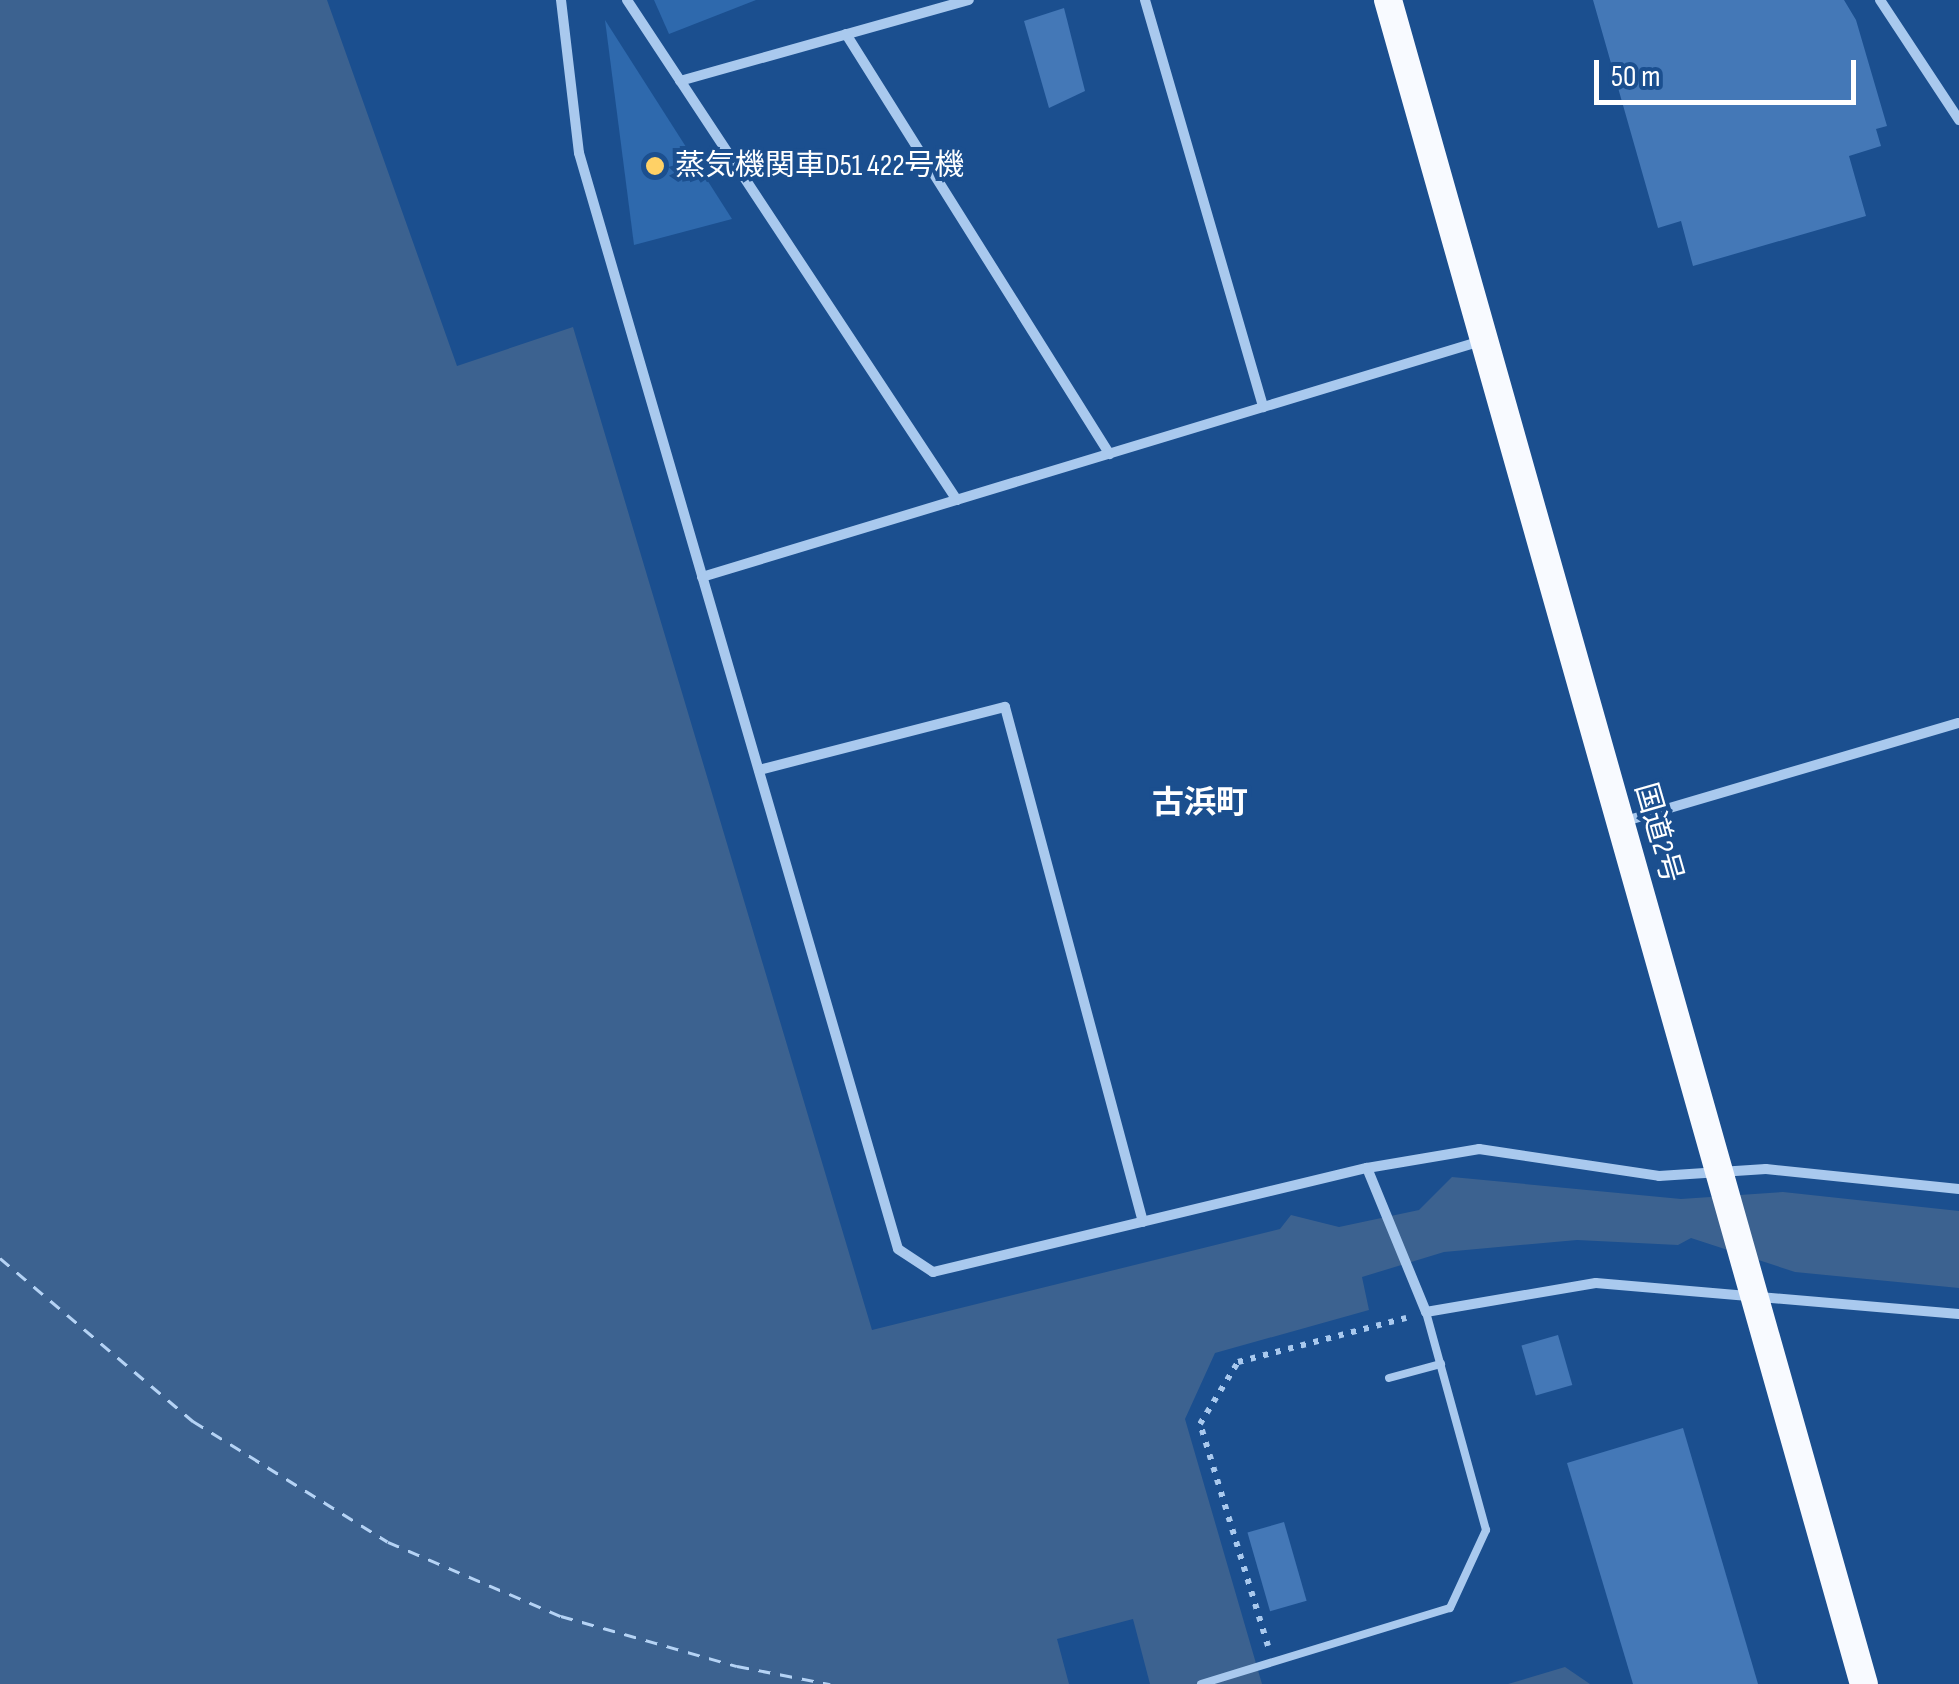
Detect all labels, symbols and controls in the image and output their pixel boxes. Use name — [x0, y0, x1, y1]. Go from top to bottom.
scale bar — [1599, 40, 1862, 102]
text: 50 m — [1611, 59, 1660, 95]
place label: 蒸気機関車D51 422号機 — [675, 148, 964, 184]
marker: 蒸気機関車D51 422号機 — [644, 155, 666, 177]
street label: 国道2号 — [1627, 779, 1689, 887]
district label: 古浜町 — [1152, 785, 1248, 823]

